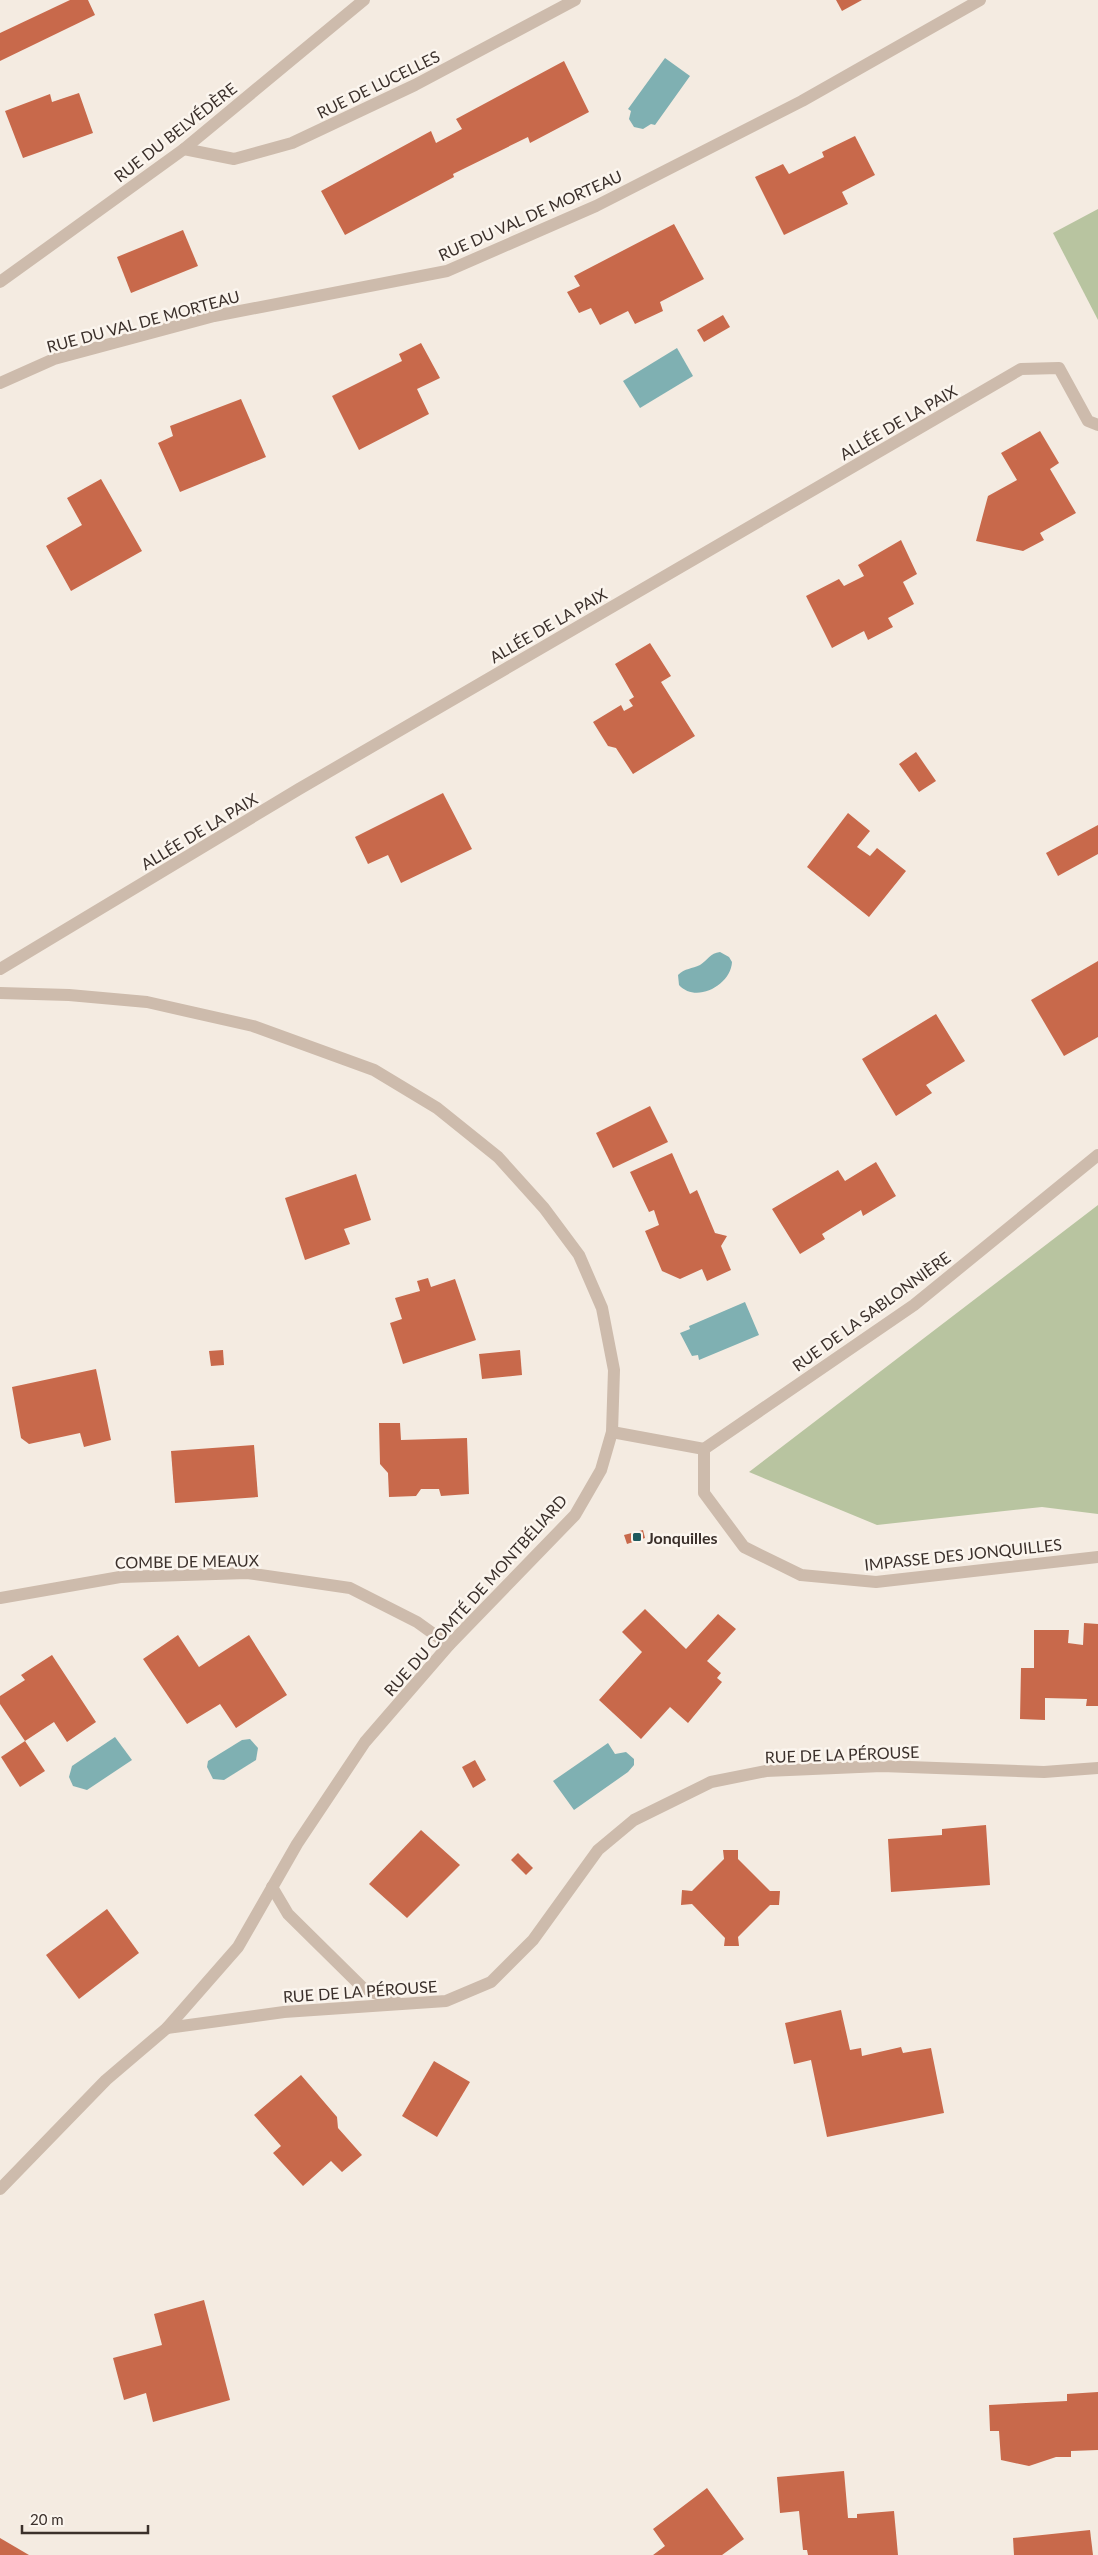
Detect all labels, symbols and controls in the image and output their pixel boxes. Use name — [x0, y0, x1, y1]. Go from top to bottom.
street label: RUE DE LUCELLES — [313, 46, 443, 122]
street label: RUE DU BELVÉDÈRE — [110, 78, 240, 186]
street label: RUE DU VAL DE MORTEAU — [435, 166, 625, 264]
street label: RUE DU VAL DE MORTEAU — [44, 286, 242, 356]
street label: ALLÉE DE LA PAIX — [836, 380, 961, 463]
street label: ALLÉE DE LA PAIX — [486, 583, 611, 666]
street label: ALLÉE DE LA PAIX — [137, 788, 261, 873]
street label: RUE DE LA SABLONNIÈRE — [788, 1247, 954, 1375]
street label: RUE DU COMTÉ DE MONTBÉLIARD — [380, 1490, 570, 1700]
place label: Jonquilles — [647, 1528, 718, 1547]
marker: Jonquilles — [631, 1531, 643, 1543]
street label: IMPASSE DES JONQUILLES — [863, 1534, 1063, 1574]
street label: COMBE DE MEAUX — [115, 1550, 260, 1572]
street label: RUE DE LA PÉROUSE — [764, 1742, 920, 1766]
street label: RUE DE LA PÉROUSE — [282, 1976, 438, 2006]
scale bar — [22, 2502, 149, 2534]
text: 20 m — [30, 2510, 64, 2528]

